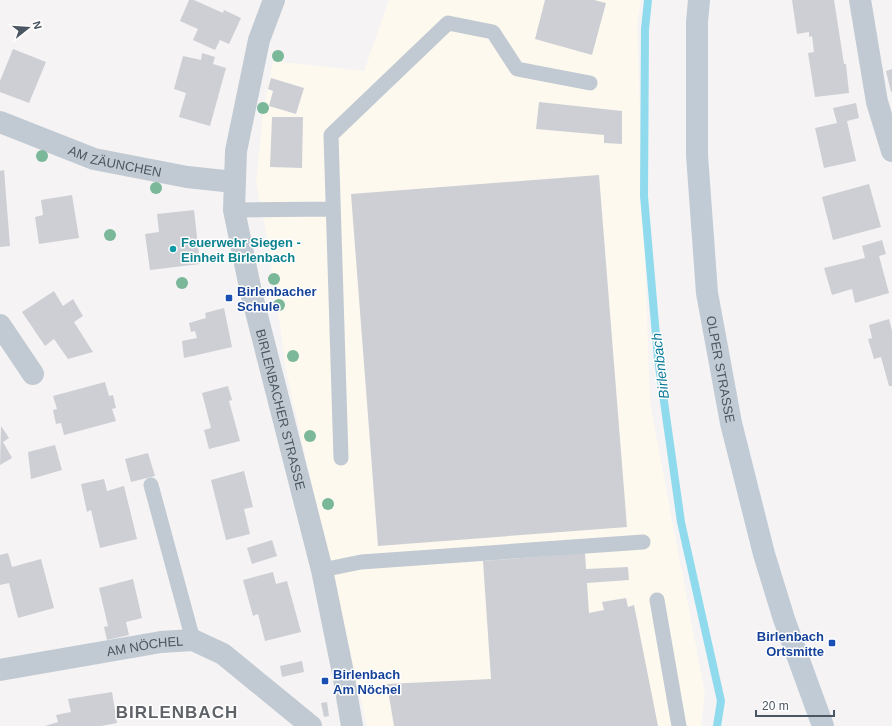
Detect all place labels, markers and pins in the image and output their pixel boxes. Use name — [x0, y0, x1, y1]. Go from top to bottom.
place label: Feuerwehr Siegen - Einheit Birlenbach — [181, 235, 301, 265]
marker: Feuerwehr Siegen - Einheit Birlenbach — [168, 244, 178, 254]
place label: Birlenbacher Schule — [237, 284, 316, 314]
marker: Birlenbacher Schule — [224, 293, 234, 303]
place label: Birlenbach Ortsmitte — [757, 629, 824, 659]
marker: Birlenbach Ortsmitte — [827, 638, 837, 648]
place label: Birlenbach Am Nöchel — [333, 667, 401, 697]
marker: Birlenbach Am Nöchel — [320, 676, 330, 686]

